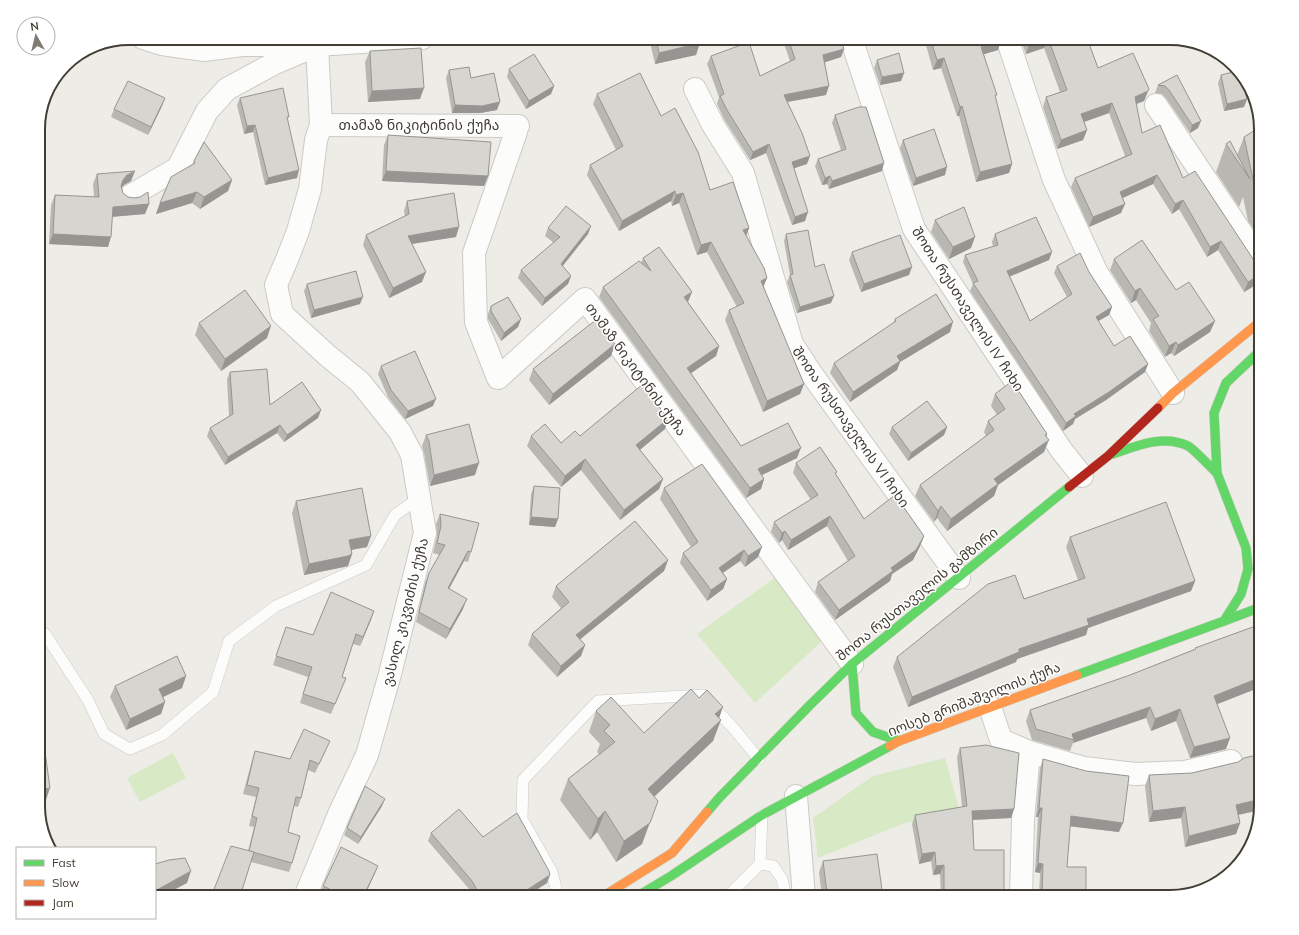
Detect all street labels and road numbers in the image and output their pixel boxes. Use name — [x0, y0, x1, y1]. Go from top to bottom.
street label: თამაზ ნიკიტინის ქუჩა — [339, 116, 499, 134]
street label: შოთა რუსთაველის IV ჩიხი — [908, 223, 1028, 395]
street label: თამაზ ნიკიტინის ქუჩა — [581, 299, 691, 439]
street label: შოთა რუსთაველის VI ჩიხი — [788, 343, 914, 511]
street label: შოთა რუსთაველის გამზირი — [832, 523, 1002, 665]
street label: ვასილ კიკვიძის ქუჩა — [378, 536, 432, 688]
street label: იოსებ გრიშაშვილის ქუჩა — [885, 658, 1063, 740]

